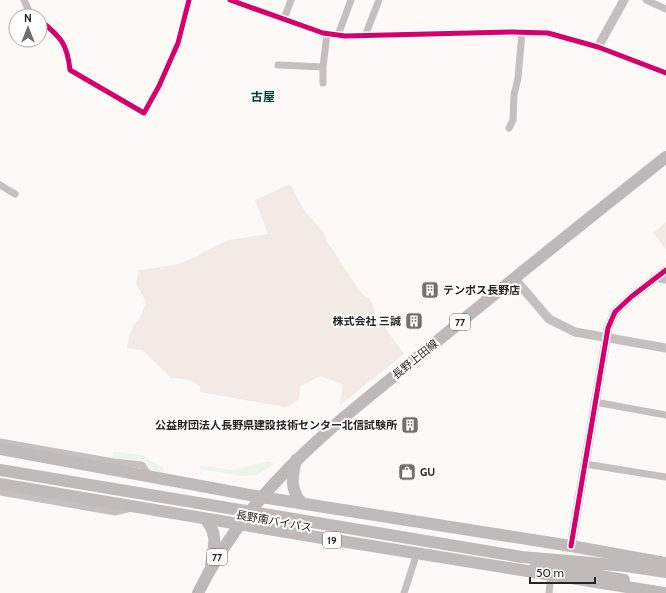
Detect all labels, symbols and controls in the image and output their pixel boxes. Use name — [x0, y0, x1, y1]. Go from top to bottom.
north arrow — [8, 8, 48, 48]
text: N — [24, 11, 32, 25]
district label: 古屋 — [251, 89, 275, 104]
building icon: テンポス長野店 — [420, 280, 440, 300]
place label: テンポス長野店 — [443, 283, 520, 297]
building icon: 株式会社 三誠 — [404, 311, 424, 331]
place label: 株式会社 三誠 — [333, 314, 401, 328]
road number: 77 — [450, 314, 470, 330]
street label: 長野上田線 — [389, 336, 441, 382]
building icon: 公益財団法人長野県建設技術センター北信試験所 — [400, 415, 420, 435]
place label: 公益財団法人長野県建設技術センター北信試験所 — [155, 418, 397, 432]
shop icon: GU — [397, 462, 417, 482]
place label: GU — [420, 465, 435, 479]
street label: 長野南バイパス — [235, 507, 313, 535]
road number: 19 — [323, 532, 341, 548]
road number: 77 — [207, 549, 227, 565]
scale bar — [530, 559, 595, 585]
text: 50 m — [536, 565, 564, 580]

